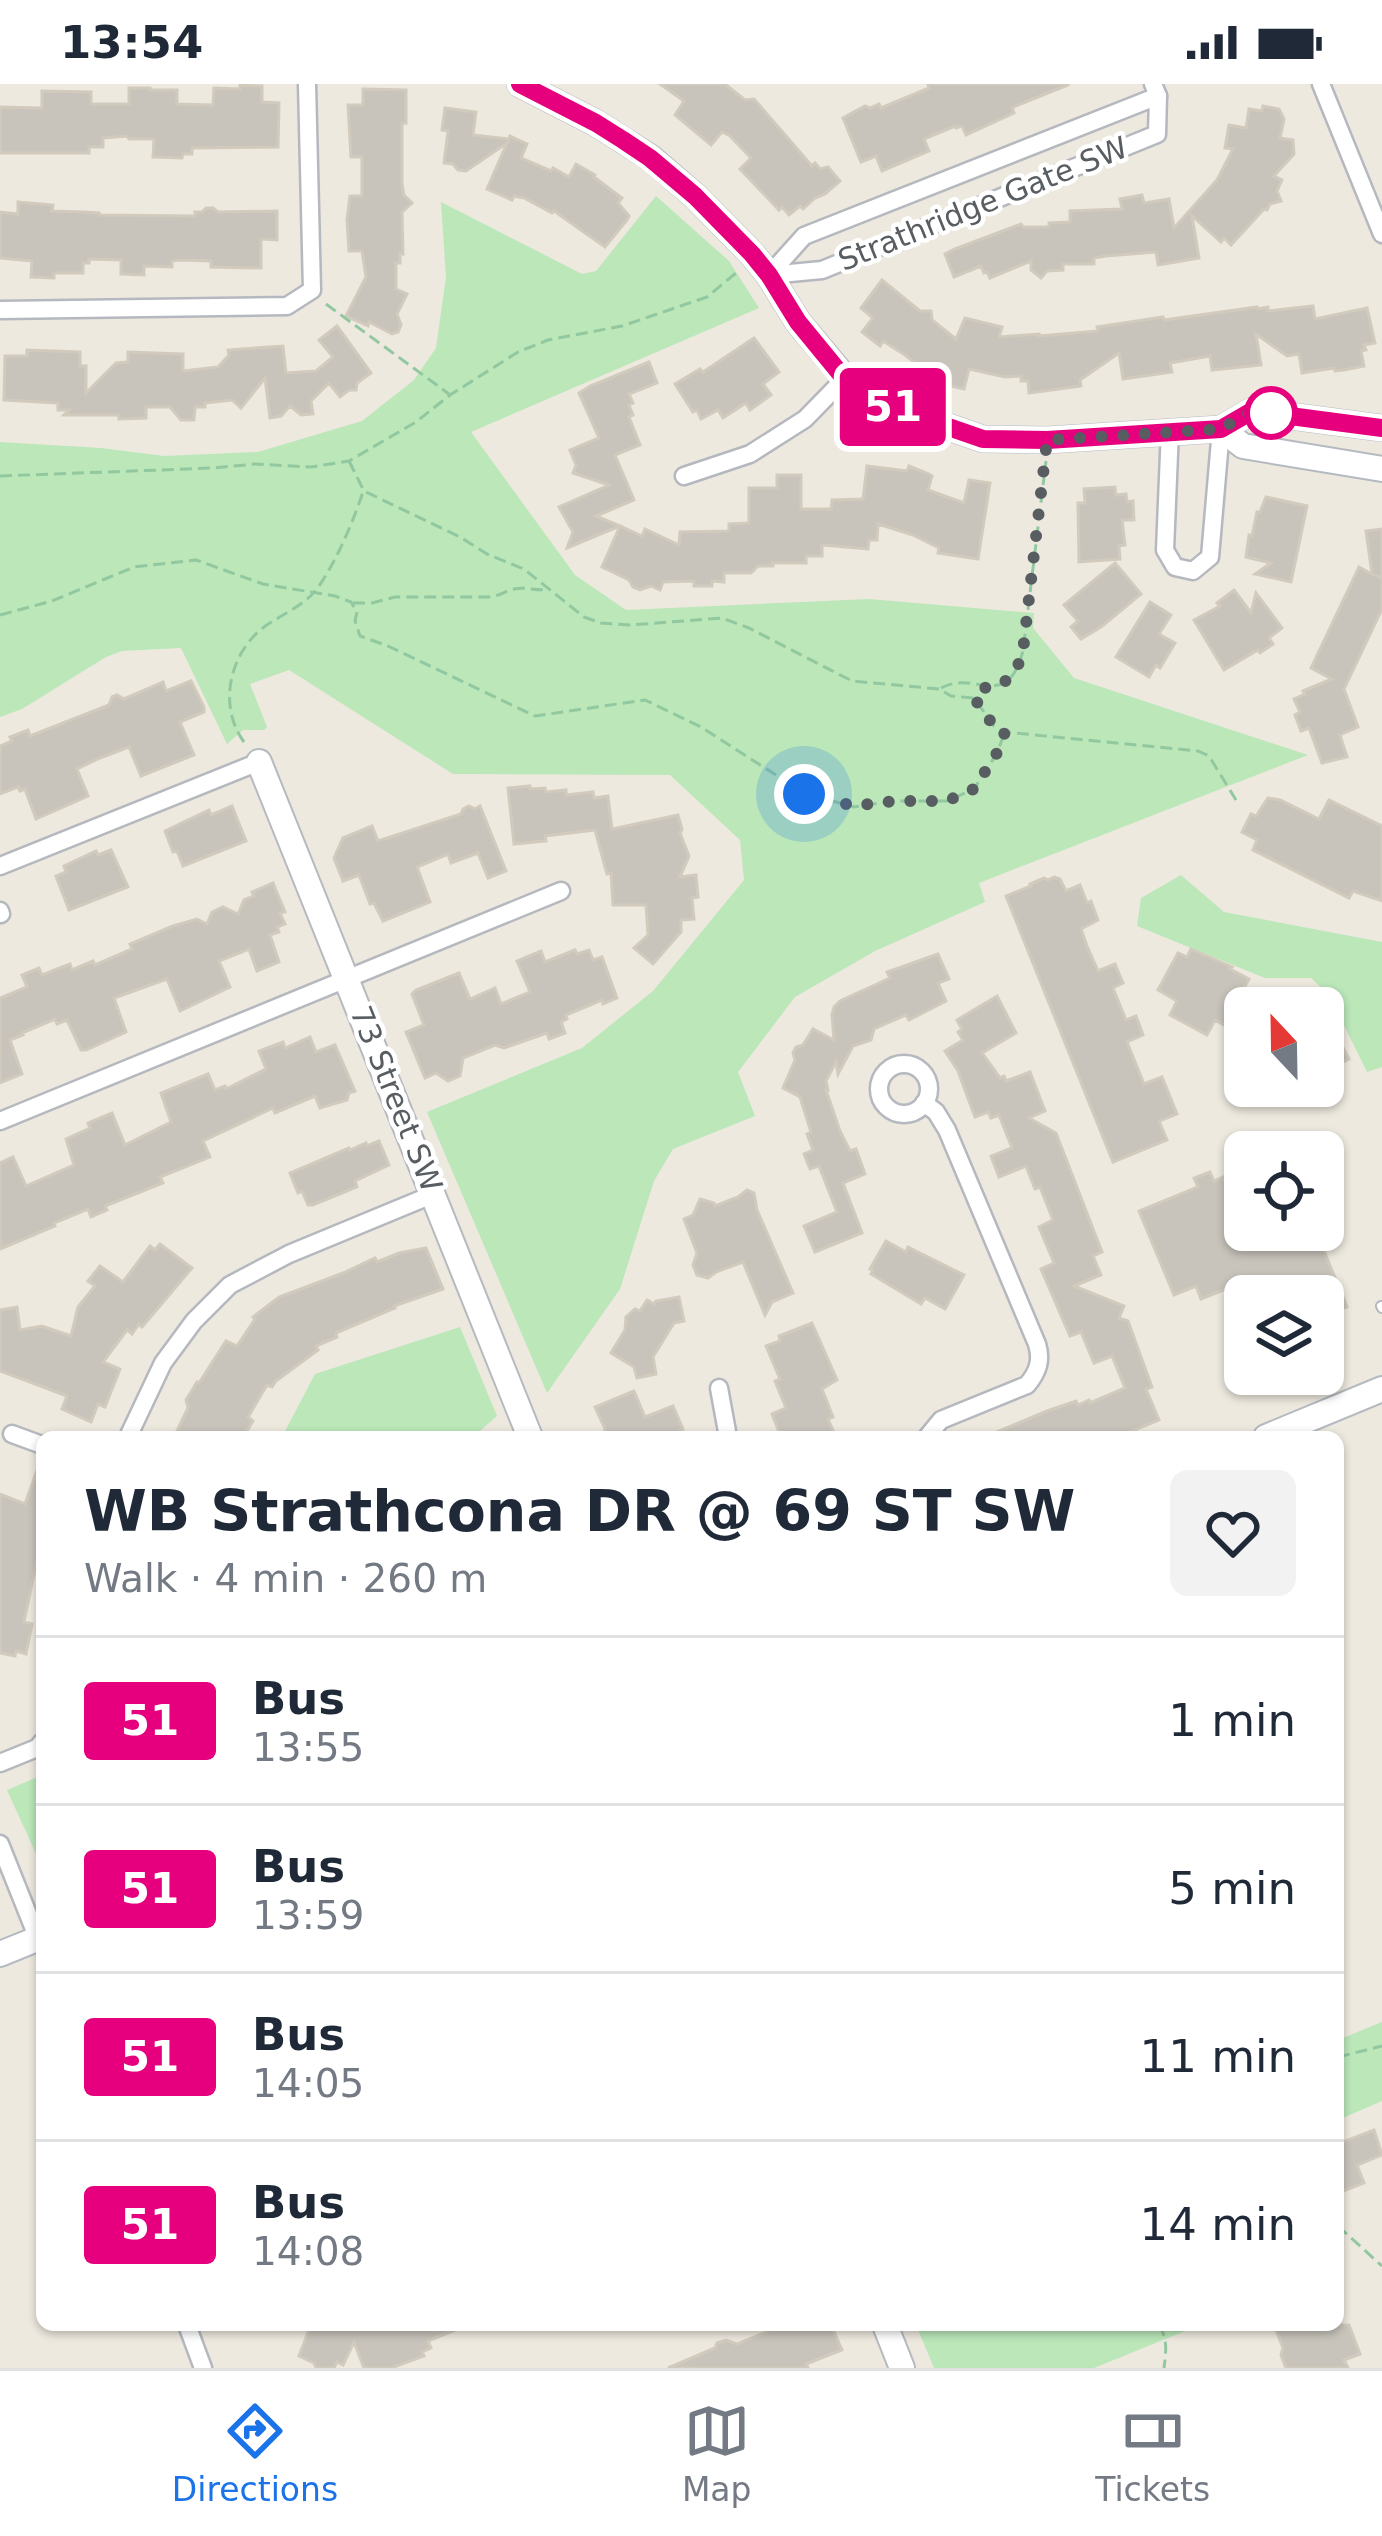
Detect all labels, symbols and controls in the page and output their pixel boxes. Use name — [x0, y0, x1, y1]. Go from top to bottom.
text: 13:54 — [60, 16, 203, 69]
street label: Strathridge Gate SW — [833, 129, 1133, 278]
line badge: 51 — [839, 368, 947, 446]
text: 51 — [864, 382, 922, 431]
unlabelled marker — [1246, 388, 1296, 438]
your location — [774, 764, 834, 824]
north arrow — [1224, 987, 1344, 1107]
map controls — [1224, 987, 1344, 1395]
street label: 73 Street SW — [343, 1001, 450, 1197]
button: locate — [1224, 1131, 1344, 1251]
button: layers — [1224, 1275, 1344, 1395]
button: heart — [1170, 1470, 1296, 1596]
text: WB Strathcona DR @ 69 ST SW — [84, 1478, 1075, 1544]
text: Walk · 4 min · 260 m — [84, 1556, 487, 1601]
text: Bus — [252, 1672, 345, 1725]
text: 1 min — [1168, 1694, 1296, 1747]
text: 51 — [121, 1696, 179, 1745]
text: 13:55 — [252, 1725, 364, 1770]
text: Bus — [252, 1840, 345, 1893]
text: 5 min — [1168, 1862, 1296, 1915]
text: 51 — [121, 1864, 179, 1913]
text: 13:59 — [252, 1893, 364, 1938]
text: Bus — [252, 2008, 345, 2061]
text: 11 min — [1140, 2030, 1296, 2083]
text: 51 — [121, 2032, 179, 2081]
text: 14:05 — [252, 2061, 364, 2106]
text: Bus — [252, 2176, 345, 2229]
text: 14 min — [1140, 2198, 1296, 2251]
text: 51 — [121, 2200, 179, 2249]
text: 14:08 — [252, 2229, 364, 2274]
tab: Directions — [172, 2398, 338, 2509]
tab: Map — [682, 2398, 752, 2509]
tab: Tickets — [1095, 2398, 1210, 2509]

